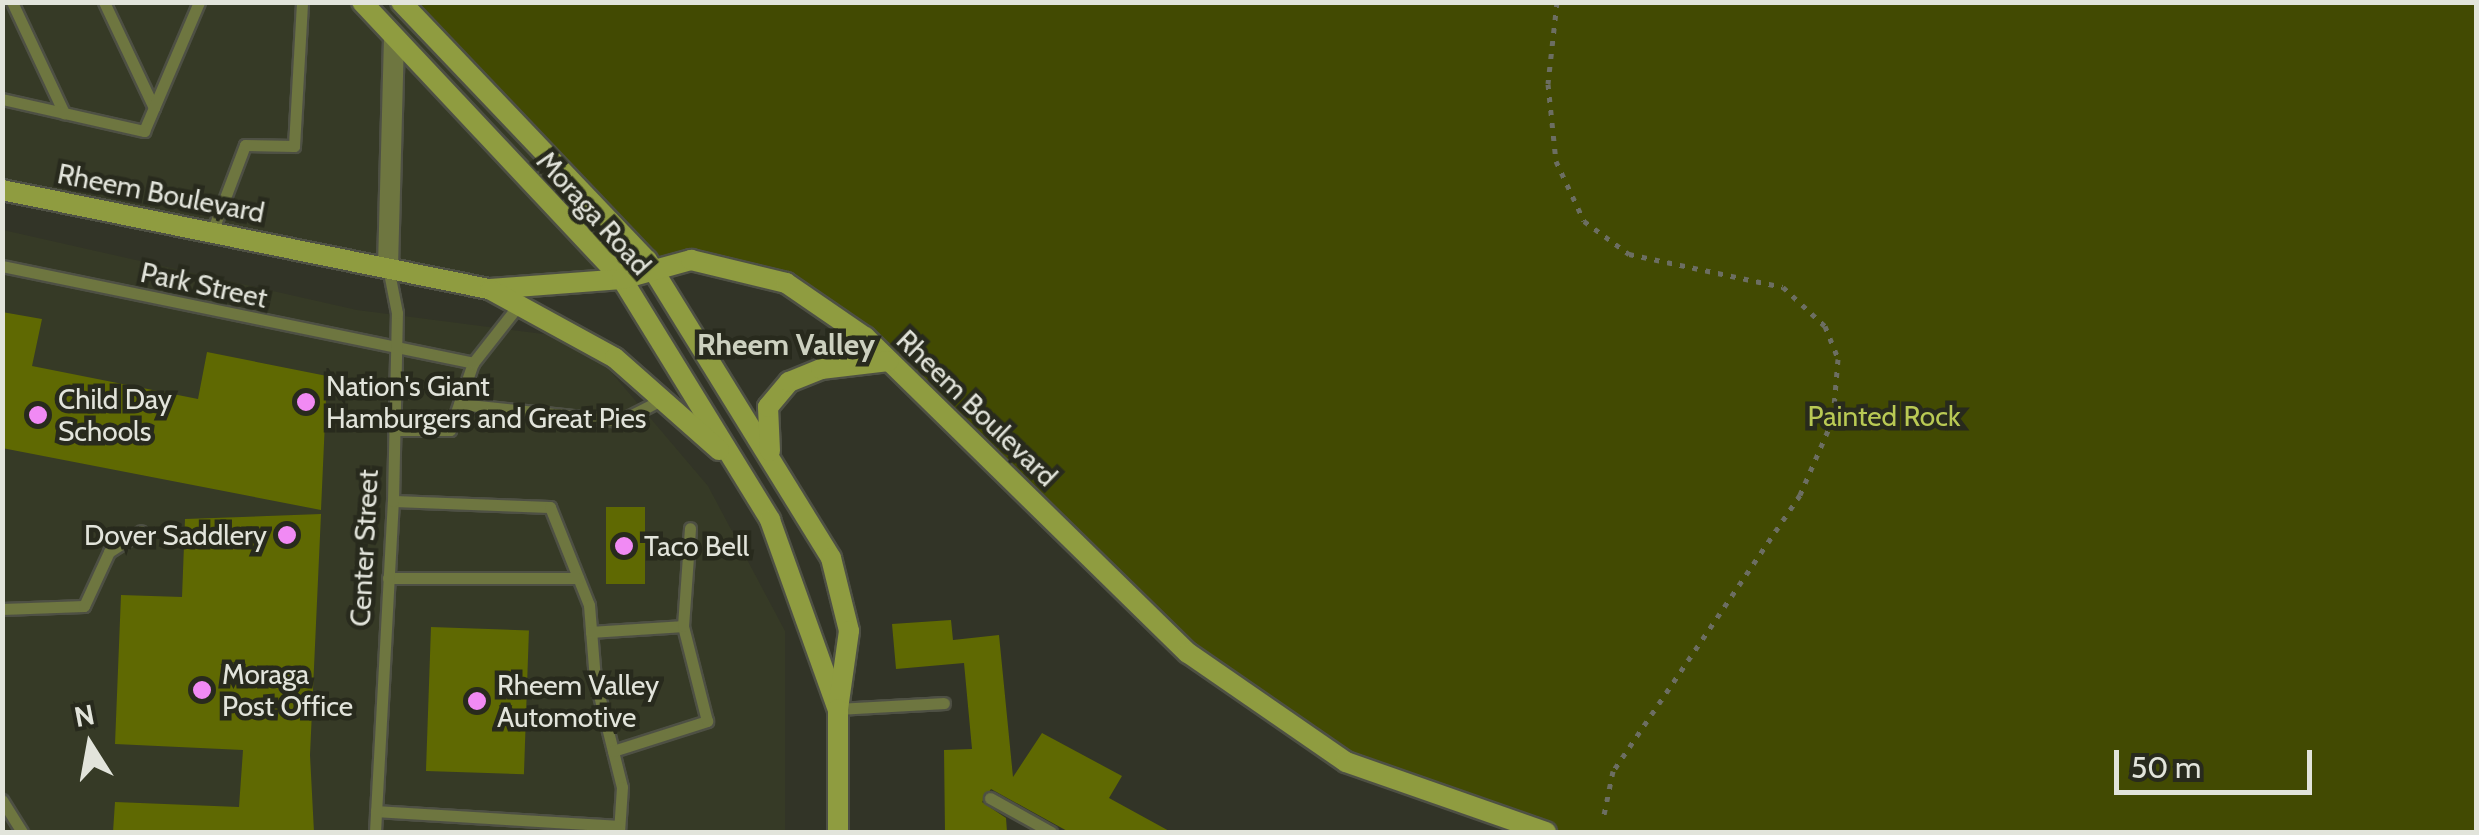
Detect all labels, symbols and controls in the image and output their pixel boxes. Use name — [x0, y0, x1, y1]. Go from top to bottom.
street label: Moraga Road — [530, 144, 658, 282]
street label: Rheem Boulevard — [55, 156, 267, 230]
street label: Park Street — [138, 255, 270, 315]
street label: Rheem Boulevard — [890, 323, 1064, 493]
district label: Rheem Valley — [697, 327, 875, 363]
place label: Nation's Giant Hamburgers and Great Pies — [326, 369, 646, 435]
place label: Child Day Schools — [58, 382, 172, 448]
marker: Nation's Giant Hamburgers and Great Pies — [295, 391, 317, 413]
park label: Painted Rock — [1808, 399, 1960, 433]
marker: Child Day Schools — [27, 404, 49, 426]
street label: Center Street — [343, 469, 385, 627]
place label: Dover Saddlery — [84, 518, 267, 552]
marker: Dover Saddlery — [276, 524, 298, 546]
place label: Taco Bell — [644, 529, 749, 563]
marker: Taco Bell — [613, 535, 635, 557]
place label: Moraga Post Office — [222, 657, 353, 723]
place label: Rheem Valley Automotive — [497, 668, 659, 734]
marker: Moraga Post Office — [191, 679, 213, 701]
marker: Rheem Valley Automotive — [466, 690, 488, 712]
north arrow — [40, 695, 140, 795]
text: N — [71, 697, 97, 734]
scale bar — [2119, 730, 2316, 792]
text: 50 m — [2131, 749, 2201, 786]

